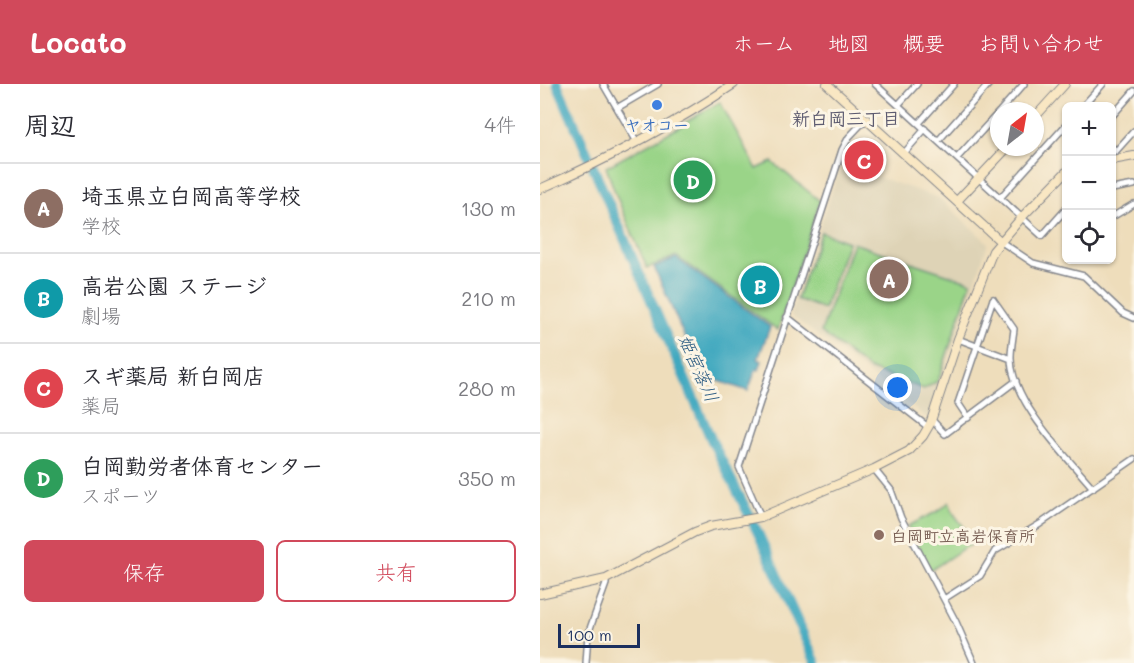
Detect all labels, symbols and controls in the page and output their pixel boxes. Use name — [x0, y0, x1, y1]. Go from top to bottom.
text: Locato — [30, 24, 127, 60]
text: ホーム — [733, 29, 795, 56]
text: 地図 — [828, 29, 870, 56]
text: 概要 — [903, 29, 945, 56]
text: お問い合わせ — [978, 29, 1104, 56]
marker: ヤオコー — [650, 98, 664, 112]
north arrow — [990, 102, 1044, 156]
map controls — [1062, 102, 1116, 264]
button: + — [1062, 102, 1116, 156]
district label: 新白岡三丁目 — [792, 106, 900, 130]
text: 周辺 — [24, 108, 76, 142]
text: 4件 — [484, 111, 516, 137]
place label: ヤオコー — [625, 114, 689, 135]
pin: C — [844, 138, 884, 182]
button: − — [1062, 156, 1116, 210]
pin: D — [674, 158, 712, 202]
text: 埼玉県立白岡高等学校 — [81, 181, 301, 210]
text: A — [37, 195, 50, 221]
text: 130 m — [461, 195, 516, 221]
button: locate — [1062, 210, 1116, 264]
text: 学校 — [81, 212, 121, 238]
pin: A — [870, 256, 908, 302]
pin: B — [740, 262, 780, 308]
text: 高岩公園 ステージ — [81, 271, 267, 300]
text: B — [37, 285, 50, 311]
text: 210 m — [461, 285, 516, 311]
text: 劇場 — [81, 302, 121, 328]
water label: 姫宮落川 — [673, 330, 725, 406]
text: スギ薬局 新白岡店 — [81, 361, 265, 390]
your location — [883, 373, 912, 402]
text: C — [36, 375, 51, 401]
text: 280 m — [458, 375, 516, 401]
text: 薬局 — [81, 392, 121, 418]
text: 白岡勤労者体育センター — [81, 451, 323, 480]
text: D — [36, 465, 51, 491]
text: 350 m — [458, 465, 516, 491]
text: スポーツ — [81, 482, 161, 508]
place label: 白岡町立高岩保育所 — [891, 525, 1035, 546]
marker: 白岡町立高岩保育所 — [872, 528, 886, 542]
button: 保存 — [24, 540, 264, 602]
button: 共有 — [276, 540, 516, 602]
scale bar — [558, 621, 640, 648]
text: 100 m — [567, 624, 612, 645]

